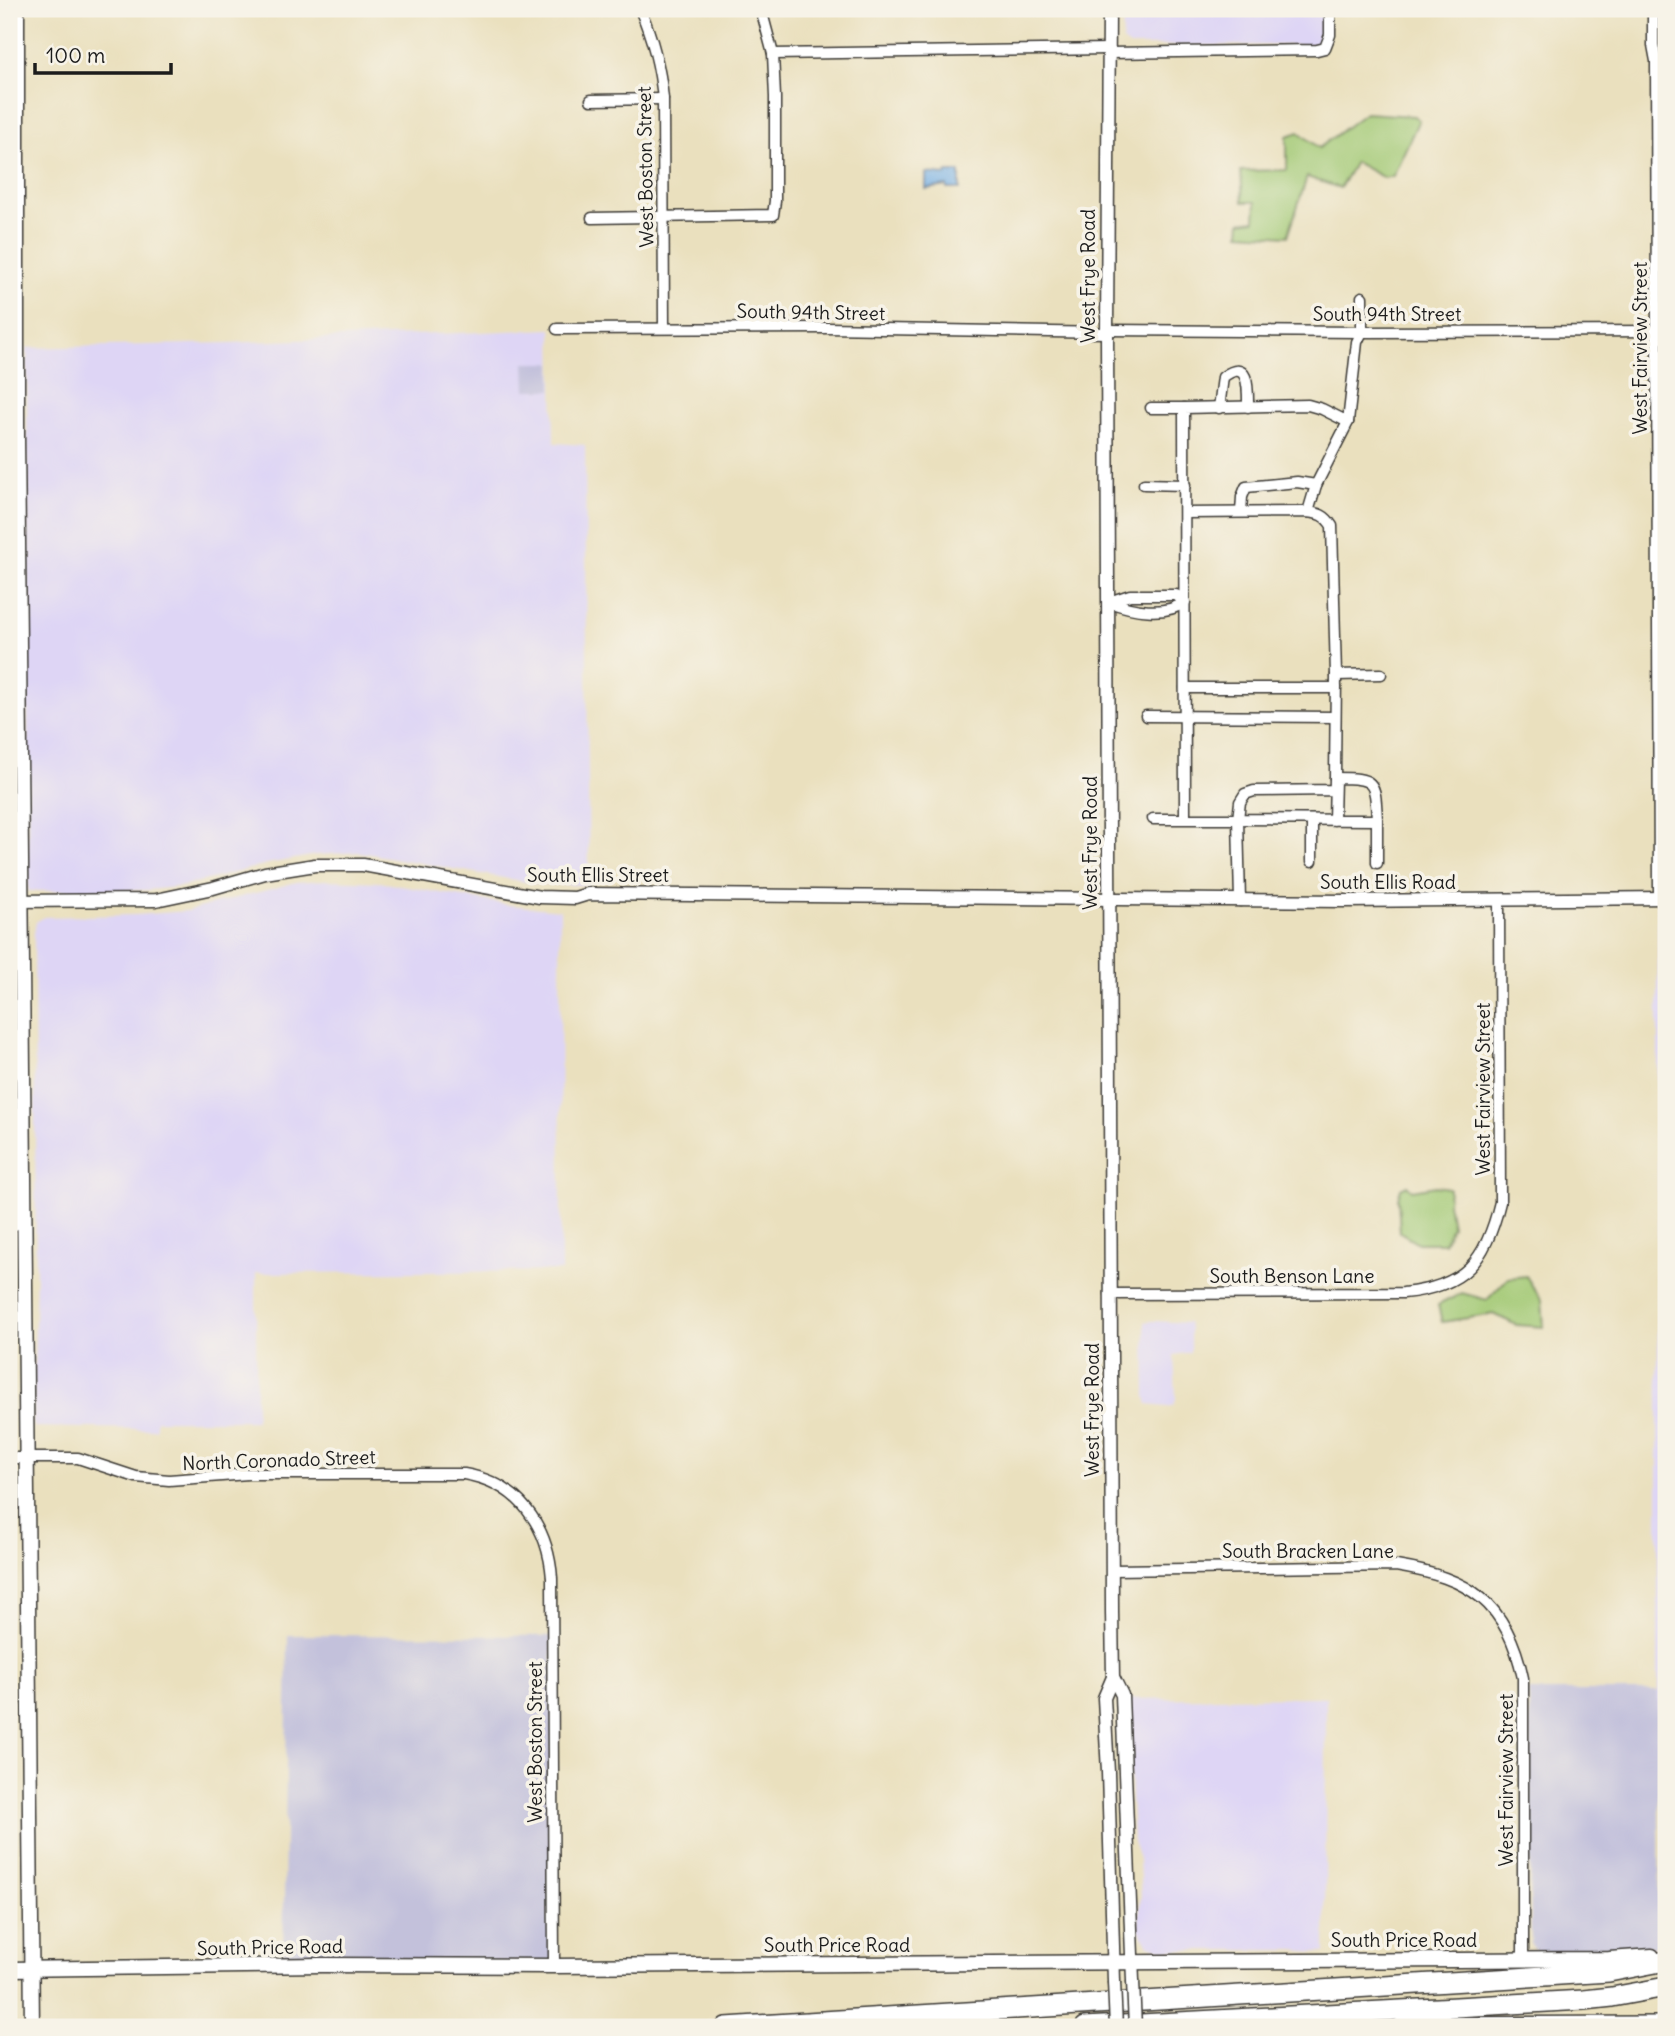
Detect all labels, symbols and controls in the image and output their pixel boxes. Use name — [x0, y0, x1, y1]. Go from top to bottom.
scale bar — [35, 32, 172, 76]
text: 100 m — [46, 42, 105, 69]
street label: West Boston Street — [632, 86, 658, 248]
street label: West Frye Road — [1076, 209, 1100, 343]
street label: West Fairview Street — [1628, 262, 1652, 434]
street label: South 94th Street — [736, 299, 886, 325]
street label: South 94th Street — [1313, 302, 1461, 326]
street label: West Frye Road — [1078, 776, 1102, 910]
street label: South Ellis Street — [527, 863, 669, 887]
street label: South Ellis Road — [1320, 870, 1456, 894]
street label: West Fairview Street — [1471, 1003, 1495, 1175]
street label: South Benson Lane — [1209, 1264, 1375, 1288]
street label: West Frye Road — [1080, 1343, 1104, 1477]
street label: North Coronado Street — [182, 1445, 376, 1475]
street label: South Bracken Lane — [1222, 1539, 1394, 1563]
street label: West Boston Street — [523, 1661, 547, 1823]
street label: West Fairview Street — [1494, 1694, 1518, 1866]
street label: South Price Road — [1331, 1928, 1477, 1952]
street label: South Price Road — [764, 1933, 910, 1957]
street label: South Price Road — [197, 1934, 343, 1960]

